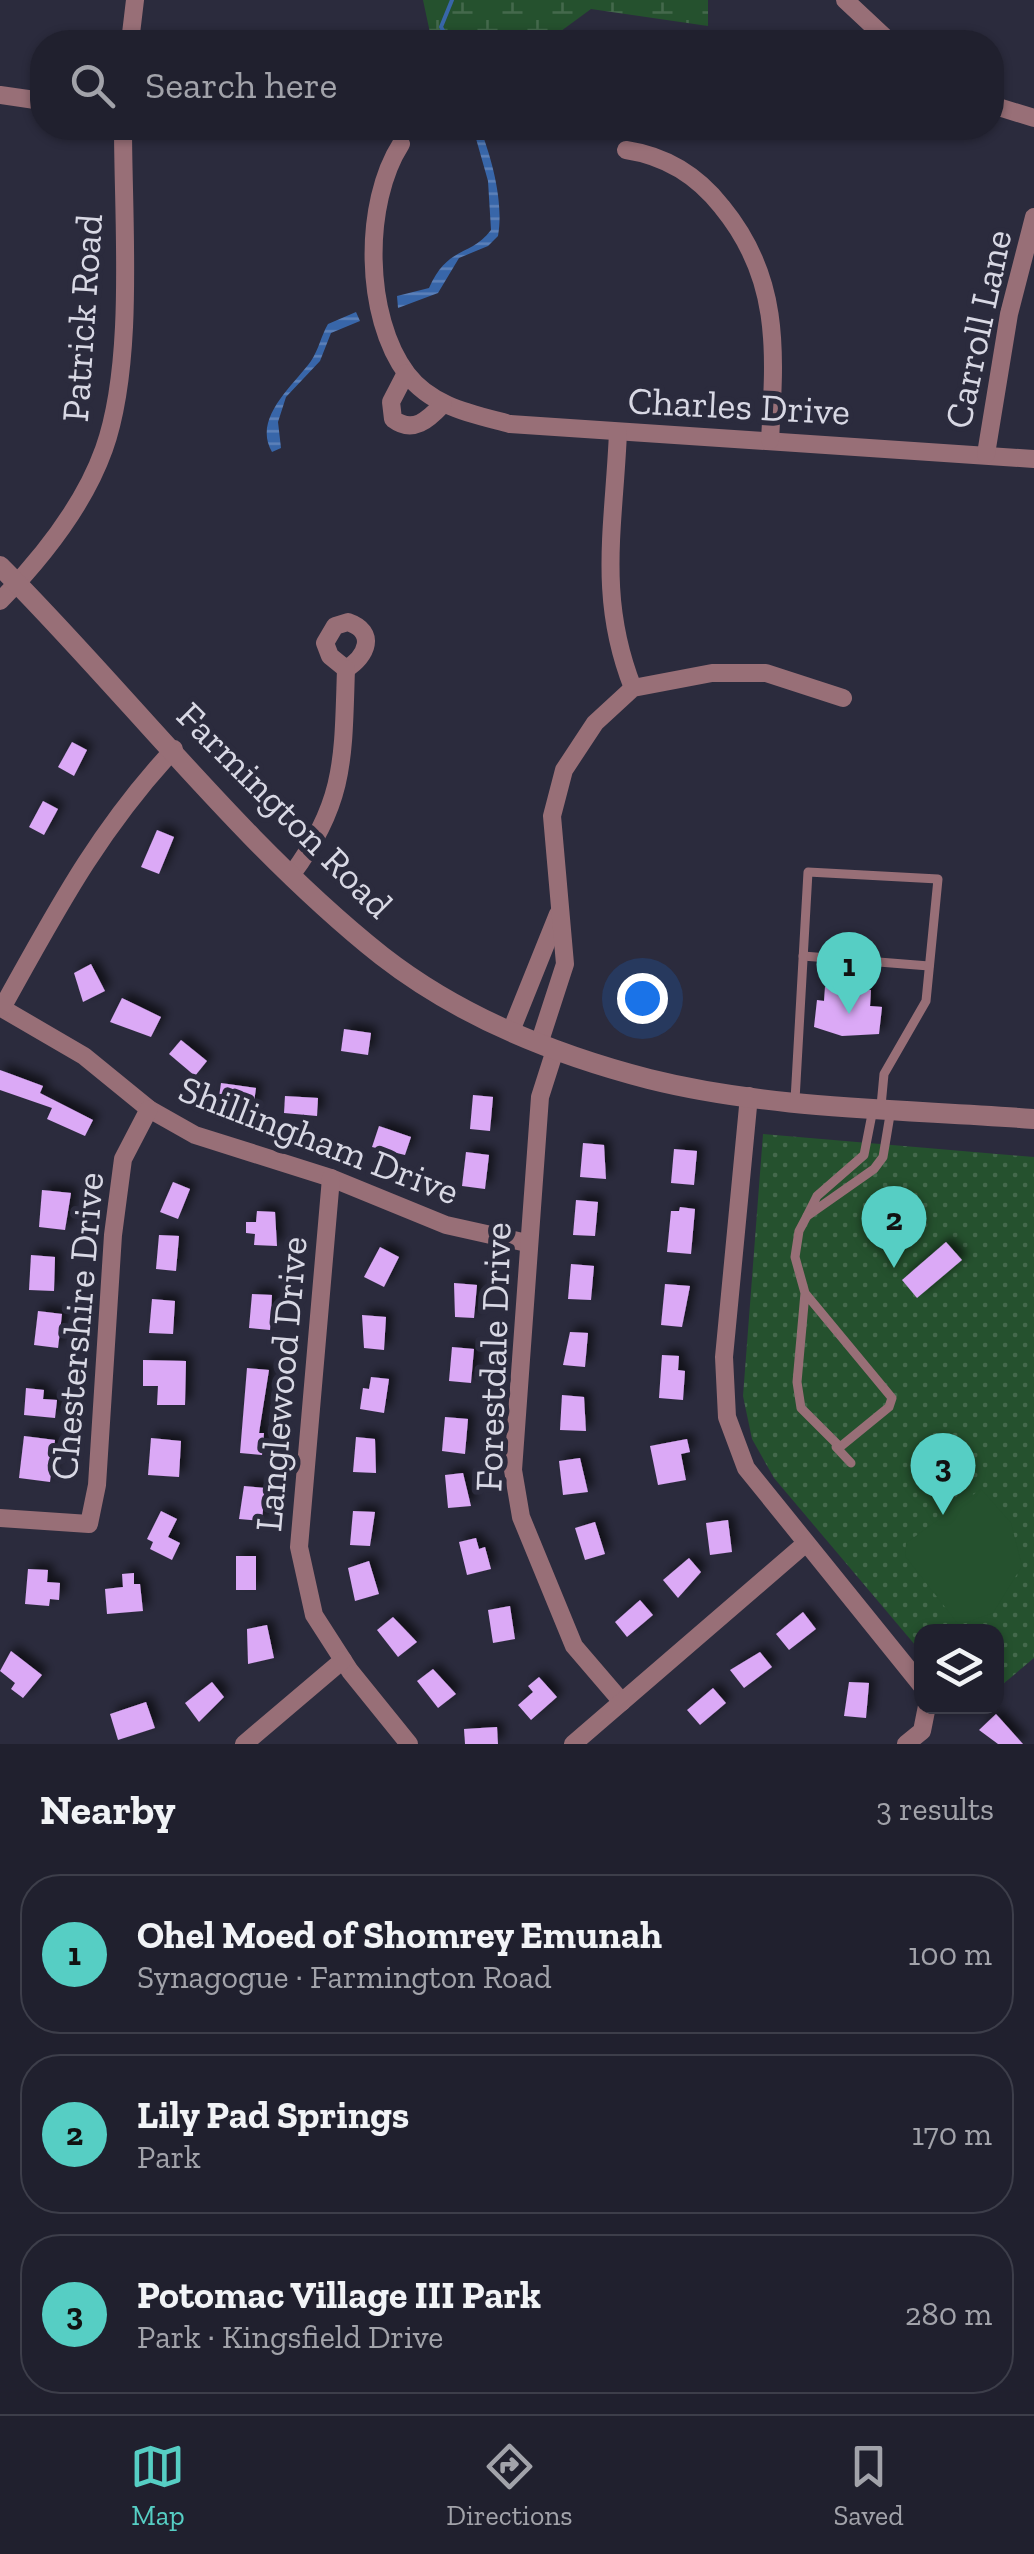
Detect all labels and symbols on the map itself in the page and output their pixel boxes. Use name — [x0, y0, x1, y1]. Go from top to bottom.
street label: Patrick Road — [52, 212, 112, 423]
street label: Carroll Lane — [935, 225, 1021, 433]
street label: Charles Drive — [627, 377, 851, 435]
street label: Farmington Road — [167, 692, 403, 928]
pin: 1 — [816, 932, 882, 1014]
your location — [617, 973, 668, 1024]
street label: Shillingham Drive — [173, 1065, 465, 1215]
street label: Chestershire Drive — [41, 1170, 113, 1482]
pin: 2 — [862, 1186, 926, 1268]
street label: Forestdale Drive — [465, 1221, 521, 1493]
street label: Langlewood Drive — [245, 1235, 317, 1533]
pin: 3 — [910, 1432, 976, 1515]

